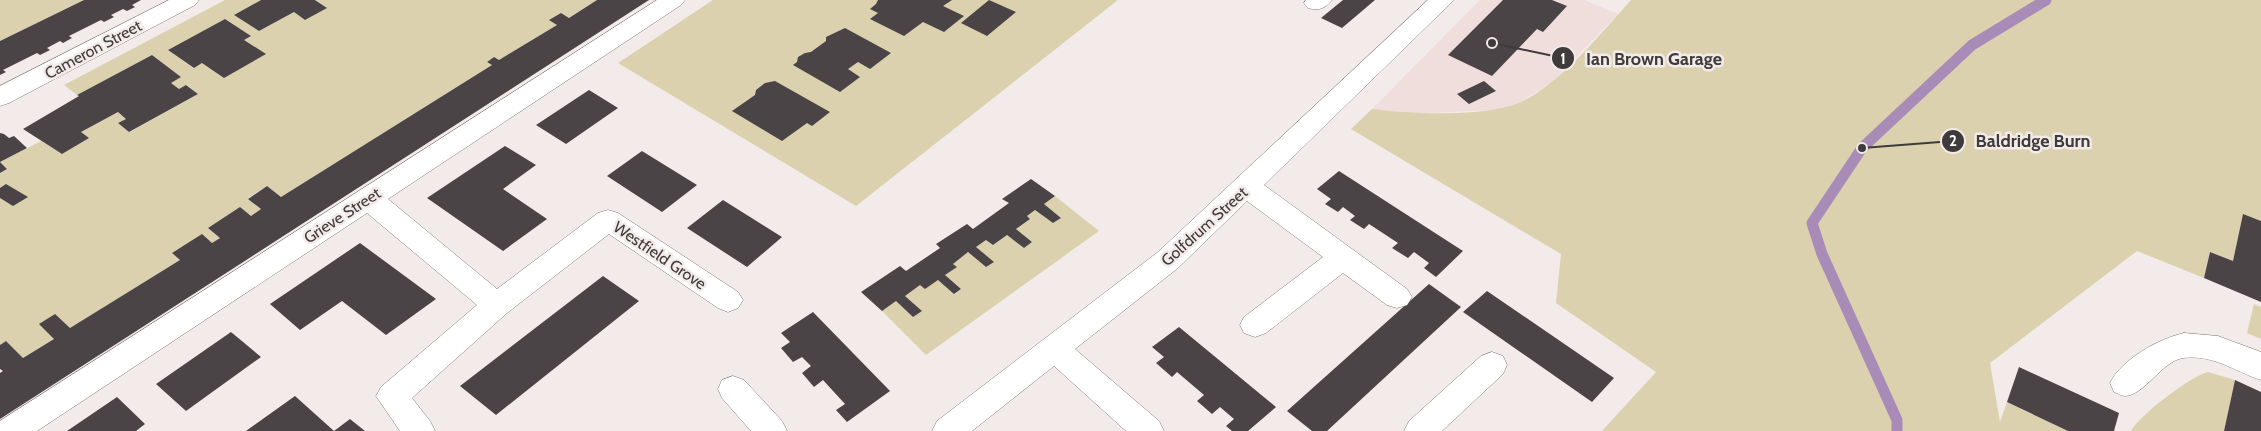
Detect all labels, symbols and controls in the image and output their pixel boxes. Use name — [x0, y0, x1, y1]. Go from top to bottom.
street label: Cameron Street — [42, 16, 145, 83]
callout: Ian Brown Garage — [1551, 42, 1732, 75]
text: Ian Brown Garage — [1586, 48, 1722, 70]
text: 1 — [1560, 50, 1566, 68]
callout: Baldridge Burn — [1940, 124, 2100, 157]
text: Baldridge Burn — [1976, 130, 2090, 152]
text: 2 — [1949, 132, 1957, 150]
street label: Golfdrum Street — [1157, 182, 1252, 270]
street label: Grieve Street — [300, 183, 385, 247]
street label: Westfield Grove — [610, 217, 710, 293]

